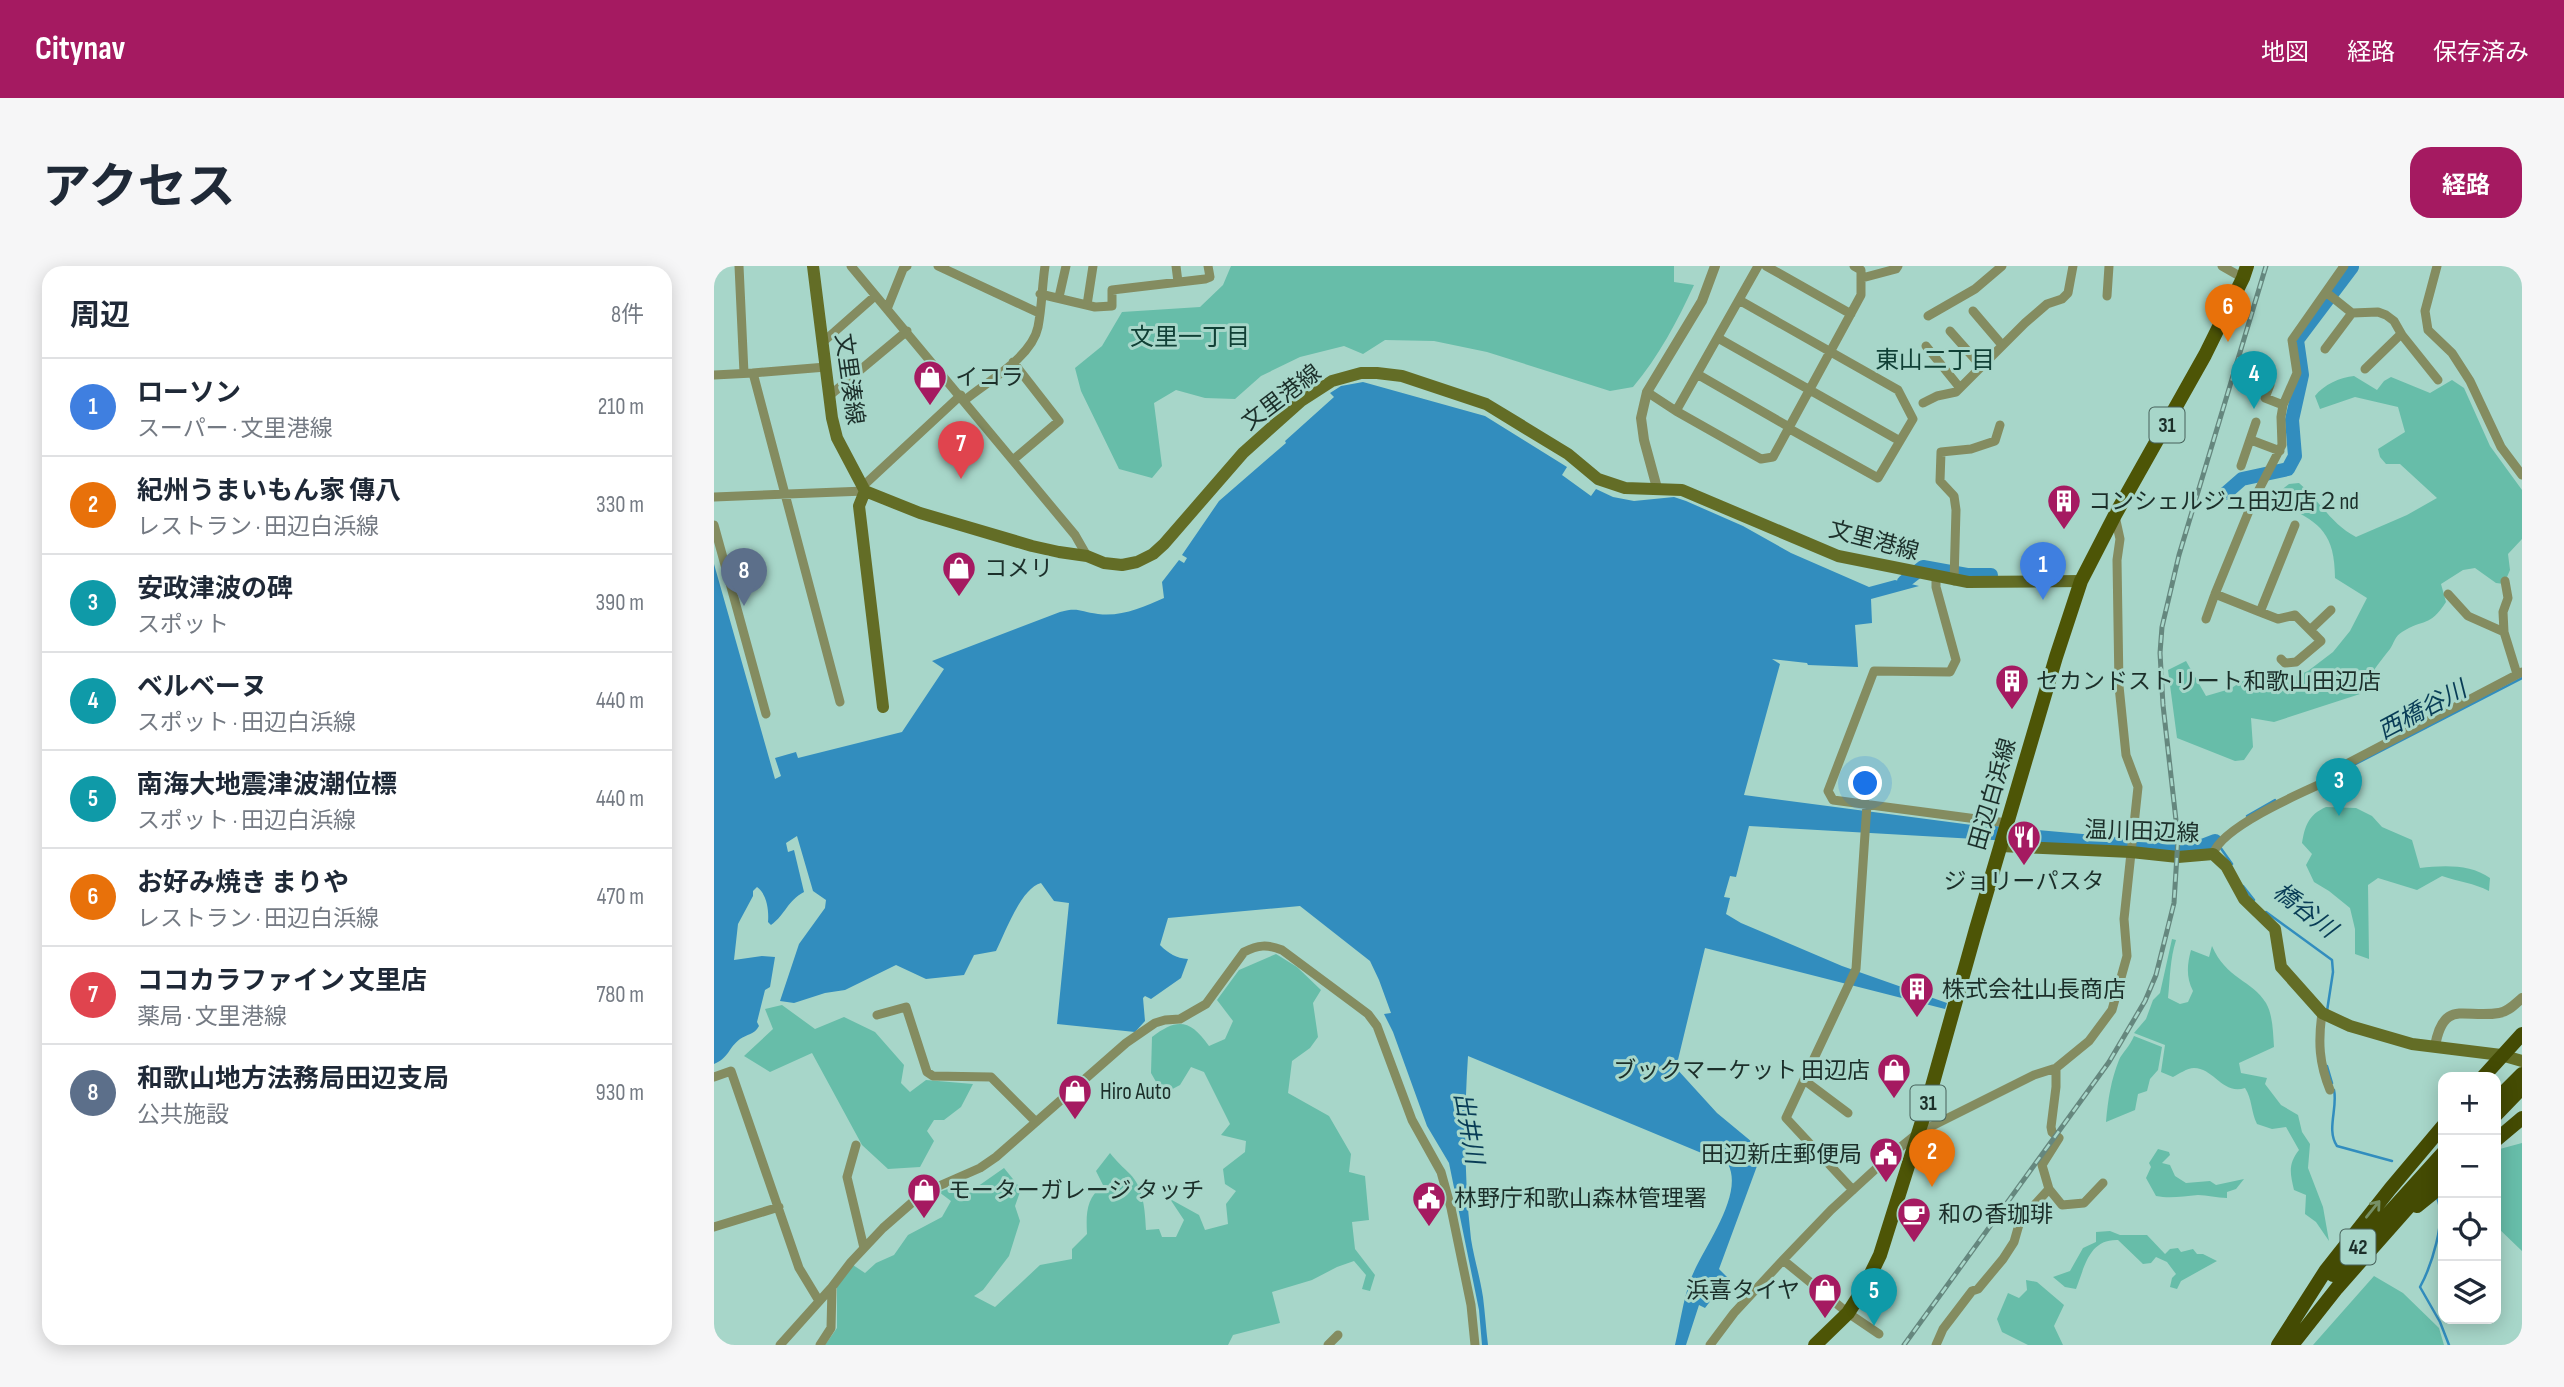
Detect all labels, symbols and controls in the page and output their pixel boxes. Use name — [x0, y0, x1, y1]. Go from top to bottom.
text: Citynav — [35, 29, 125, 69]
text: 地図 — [2261, 38, 2309, 67]
text: 経路 — [2347, 38, 2395, 67]
text: 保存済み — [2433, 38, 2529, 67]
button: 経路 — [2410, 147, 2522, 218]
text: アクセス — [42, 159, 236, 218]
pin: 6 — [2205, 284, 2251, 342]
text: 周辺 — [70, 298, 130, 334]
text: 8件 — [611, 301, 644, 329]
district label: 文里一丁目 — [1130, 323, 1250, 352]
street label: 文里湊線 — [829, 332, 869, 427]
district label: 東山二丁目 — [1875, 346, 1995, 375]
pin: 4 — [2231, 351, 2277, 409]
shop icon: イコラ — [911, 358, 949, 407]
street label: 文里港線 — [1236, 359, 1327, 437]
place label: イコラ — [955, 364, 1024, 392]
text: ローソン — [137, 378, 241, 409]
text: 1 — [88, 393, 98, 421]
text: 210 m — [598, 393, 644, 421]
road number: 31 — [2150, 408, 2184, 442]
text: スーパー · 文里港線 — [137, 415, 333, 443]
pin: 7 — [938, 421, 984, 479]
text: 紀州うまいもん家 傳八 — [137, 476, 401, 507]
building icon: コンシェルジュ田辺店２nd — [2045, 482, 2083, 531]
place label: コンシェルジュ田辺店２nd — [2088, 488, 2359, 516]
text: 2 — [88, 491, 98, 519]
text: 330 m — [596, 491, 644, 519]
text: レストラン · 田辺白浜線 — [137, 513, 379, 541]
street label: 文里港線 — [1826, 516, 1922, 566]
pin: 1 — [2020, 542, 2066, 600]
pin: 8 — [721, 548, 767, 606]
shop icon: コメリ — [940, 549, 978, 598]
place label: コメリ — [984, 555, 1053, 583]
text: 安政津波の碑 — [137, 574, 293, 605]
text: 3 — [88, 589, 98, 617]
text: 390 m — [595, 589, 644, 617]
text: スポット — [137, 611, 229, 639]
building icon: セカンドストリート和歌山田辺店 — [1993, 662, 2031, 711]
place label: セカンドストリート和歌山田辺店 — [2036, 668, 2381, 696]
text: ベルベーヌ — [137, 672, 267, 703]
water label: 西橋谷川 — [2373, 674, 2474, 746]
text: 4 — [88, 687, 98, 715]
text: 440 m — [596, 687, 644, 715]
text: スポット · 田辺白浜線 — [137, 709, 356, 737]
street label: 田辺白浜線 — [1964, 735, 2022, 853]
pin: 3 — [2316, 758, 2362, 816]
your location — [1848, 766, 1882, 800]
text: 南海大地震津波潮位標 — [137, 770, 397, 801]
text: 5 — [88, 785, 98, 813]
text: 440 m — [596, 785, 644, 813]
text: スポット · 田辺白浜線 — [137, 807, 356, 835]
street label: 温川田辺線 — [2084, 816, 2200, 848]
restaurant icon: ジョリーパスタ — [2005, 818, 2043, 867]
text: お好み焼き まりや — [137, 868, 349, 899]
place label: ジョリーパスタ — [1944, 868, 2104, 896]
water label: 橋谷川 — [2267, 877, 2344, 946]
text: 6 — [88, 883, 98, 911]
text: 470 m — [597, 883, 644, 911]
text: レストラン · 田辺白浜線 — [137, 905, 379, 933]
text: ココカラファイン 文里店 — [137, 966, 427, 997]
building icon: 株式会社山長商店 — [1898, 970, 1936, 1019]
place label: 株式会社山長商店 — [1942, 976, 2126, 1004]
text: 7 — [88, 981, 98, 1009]
text: 780 m — [596, 981, 644, 1009]
text: 薬局 · 文里港線 — [137, 1003, 287, 1031]
shop icon: ブックマーケット 田辺店 — [1875, 1051, 1913, 1100]
place label: ブックマーケット 田辺店 — [1613, 1057, 1870, 1085]
text: 和歌山地方法務局田辺支局 — [137, 1064, 449, 1095]
shop icon: Hiro Auto — [1056, 1072, 1094, 1121]
map controls — [2438, 1072, 2501, 1324]
button: + — [2438, 1072, 2501, 1135]
place label: Hiro Auto — [1100, 1078, 1171, 1106]
text: 8 — [88, 1079, 98, 1107]
text: 930 m — [595, 1079, 644, 1107]
road number: 31 — [1910, 1086, 1946, 1120]
water label: 出井川 — [1448, 1090, 1490, 1169]
text: 公共施設 — [137, 1101, 229, 1129]
pin: 2 — [1909, 1129, 1955, 1187]
public building icon: 田辺新庄郵便局 — [1867, 1135, 1905, 1184]
button: − — [2438, 1135, 2501, 1198]
place label: 田辺新庄郵便局 — [1701, 1141, 1862, 1169]
shop icon: モーターガレージ タッチ — [905, 1171, 943, 1220]
place label: モーターガレージ タッチ — [948, 1177, 1204, 1205]
public building icon: 林野庁和歌山森林管理署 — [1410, 1179, 1448, 1228]
place label: 林野庁和歌山森林管理署 — [1454, 1185, 1707, 1213]
cafe icon: 和の香珈琲 — [1895, 1195, 1933, 1244]
button: locate — [2438, 1198, 2501, 1261]
one-way arrow — [2366, 1200, 2381, 1218]
place label: 和の香珈琲 — [1938, 1201, 2053, 1229]
road number: 42 — [2340, 1230, 2376, 1264]
button: layers — [2438, 1261, 2501, 1324]
pin: 5 — [1851, 1268, 1897, 1326]
shop icon: 浜喜タイヤ — [1806, 1271, 1844, 1320]
place label: 浜喜タイヤ — [1686, 1277, 1800, 1305]

